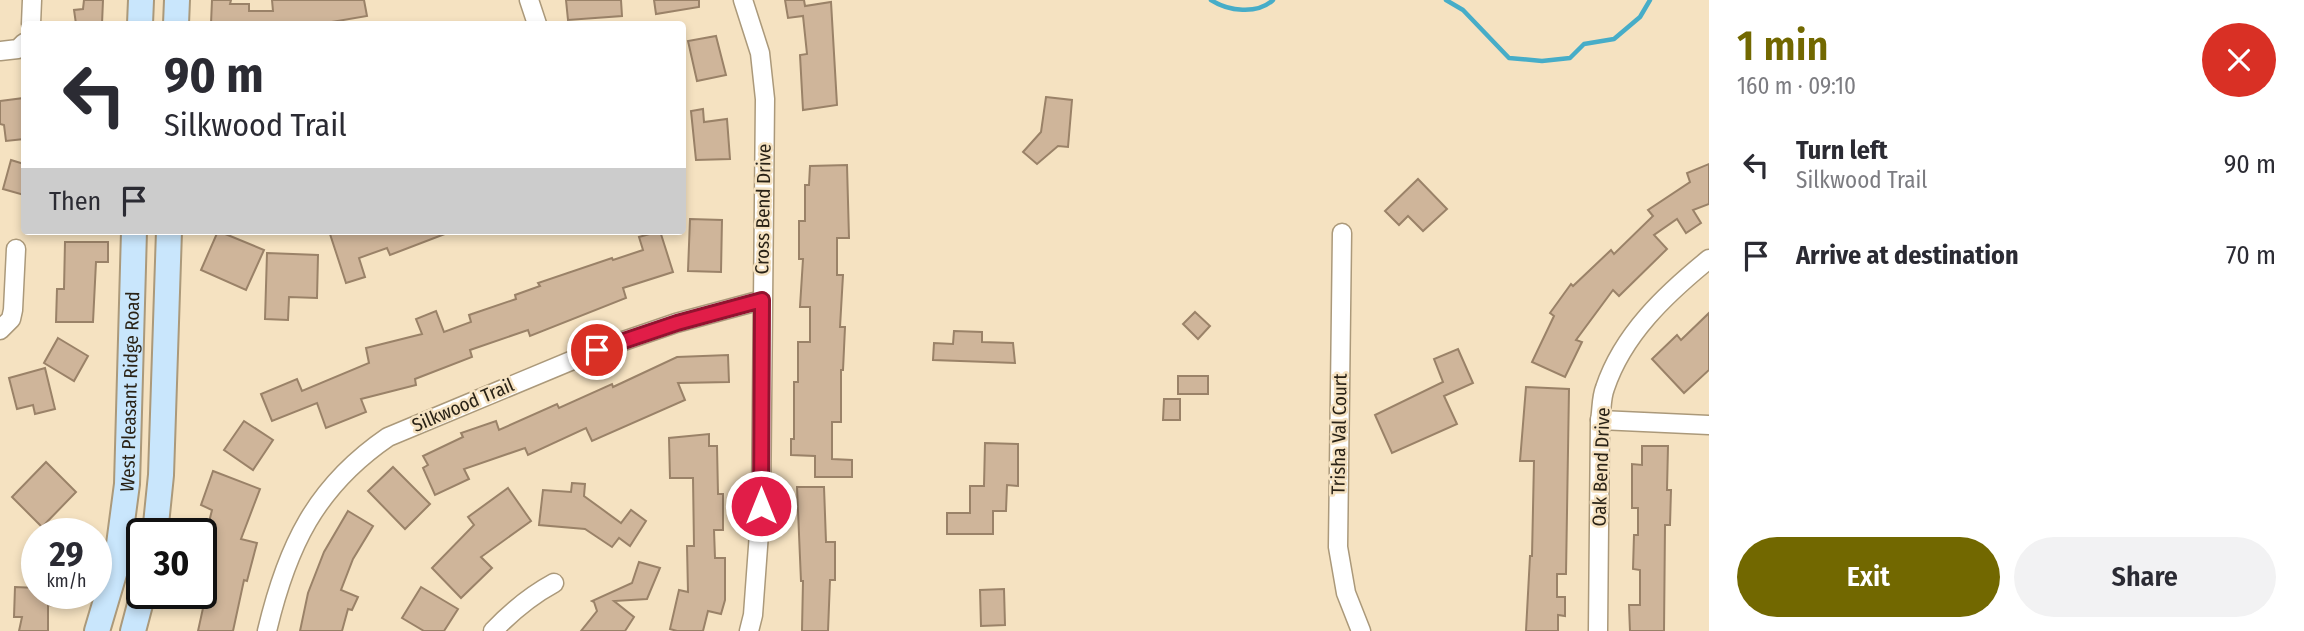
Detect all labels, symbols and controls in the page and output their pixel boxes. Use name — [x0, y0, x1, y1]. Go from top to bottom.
text: 1 min — [1737, 21, 1828, 71]
button: close — [2202, 23, 2276, 97]
text: 90 m — [164, 46, 264, 105]
icon: left — [49, 49, 140, 140]
text: 160 m · 09:10 — [1737, 72, 1856, 100]
text: Silkwood Trail — [164, 106, 347, 144]
text: Turn left — [1796, 135, 1888, 166]
street label: Cross Bend Drive — [750, 143, 776, 275]
icon: left — [1737, 146, 1775, 184]
text: 90 m — [2224, 149, 2276, 180]
text: Silkwood Trail — [1796, 166, 1927, 194]
icon: arrive — [115, 182, 153, 220]
text: Then — [49, 186, 101, 217]
icon: arrive — [1737, 237, 1775, 275]
text: Arrive at destination — [1796, 240, 2019, 271]
text: 70 m — [2226, 240, 2276, 271]
street label: West Pleasant Ridge Road — [115, 291, 144, 493]
pin — [567, 320, 627, 380]
icon: arrive — [578, 331, 616, 369]
street label: Trisha Val Court — [1326, 372, 1352, 495]
street label: Silkwood Trail — [409, 373, 517, 437]
street label: Oak Bend Drive — [1587, 407, 1615, 527]
position arrow — [724, 469, 798, 543]
speed limit sign: 30 — [126, 518, 217, 609]
text: 29 — [49, 533, 84, 575]
button: Exit — [1737, 537, 2000, 617]
button: Share — [2014, 537, 2276, 617]
text: km/h — [46, 570, 87, 592]

